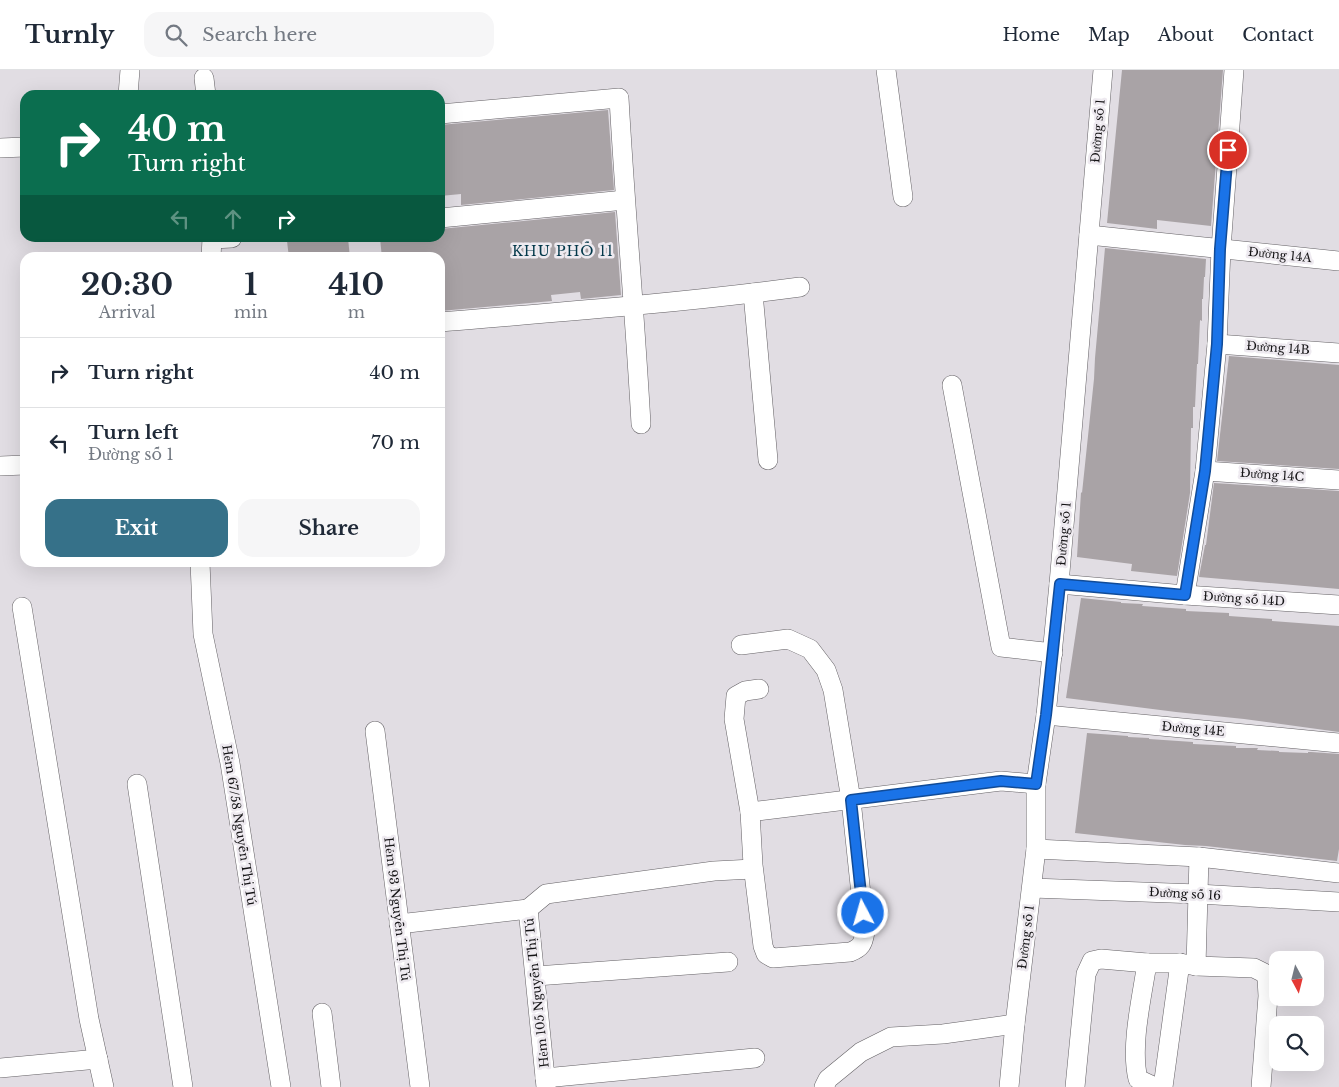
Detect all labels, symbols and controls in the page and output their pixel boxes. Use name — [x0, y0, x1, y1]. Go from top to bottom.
search box — [144, 12, 494, 57]
text: Turnly — [25, 20, 114, 49]
icon: search — [162, 21, 190, 49]
text: Search here — [202, 23, 317, 46]
text: Home — [1002, 24, 1060, 46]
text: Map — [1088, 24, 1130, 46]
text: About — [1158, 24, 1214, 46]
text: Contact — [1242, 24, 1314, 46]
street label: Đường số 1 — [1087, 98, 1108, 164]
text: 40 m — [128, 107, 226, 150]
icon: right — [45, 110, 110, 175]
pin — [1207, 129, 1249, 171]
icon: arrive — [1214, 136, 1242, 164]
text: Turn right — [128, 150, 246, 177]
icon: left — [166, 205, 194, 233]
icon: ahead — [219, 205, 247, 233]
icon: right — [272, 205, 300, 233]
district label: KHU PHỐ 11 — [512, 241, 614, 260]
street label: Đường 14A — [1248, 244, 1313, 265]
text: 20:30 — [81, 266, 173, 303]
text: 1 — [244, 266, 257, 303]
text: 410 — [329, 266, 384, 303]
text: Arrival — [99, 302, 155, 322]
text: min — [234, 302, 268, 322]
text: m — [348, 302, 365, 322]
street label: Đường 14B — [1246, 338, 1310, 357]
icon: right — [45, 359, 73, 387]
text: Turn right — [88, 361, 194, 384]
text: 40 m — [369, 361, 420, 384]
text: Turn left — [88, 421, 179, 444]
icon: left — [45, 429, 73, 457]
text: 70 m — [371, 431, 420, 454]
text: Đường số 1 — [88, 444, 174, 464]
street label: Đường 14C — [1239, 465, 1305, 484]
button: Exit — [45, 499, 228, 557]
button: Share — [238, 499, 420, 557]
street label: Đường số 1 — [1053, 501, 1074, 567]
street label: Đường số 14D — [1203, 588, 1285, 609]
street label: Đường 14E — [1161, 718, 1226, 739]
street label: Hẻm 67/58 Nguyễn Thị Tú — [219, 744, 260, 906]
street label: Hẻm 93 Nguyễn Thị Tú — [381, 836, 414, 982]
street label: Đường số 16 — [1149, 884, 1222, 903]
position arrow — [836, 886, 888, 938]
street label: Đường số 1 — [1014, 904, 1037, 970]
street label: Hẻm 105 Nguyễn Thị Tú — [521, 918, 552, 1069]
north arrow — [1269, 951, 1324, 1006]
map controls — [1269, 951, 1324, 1071]
button: search — [1269, 1016, 1324, 1071]

